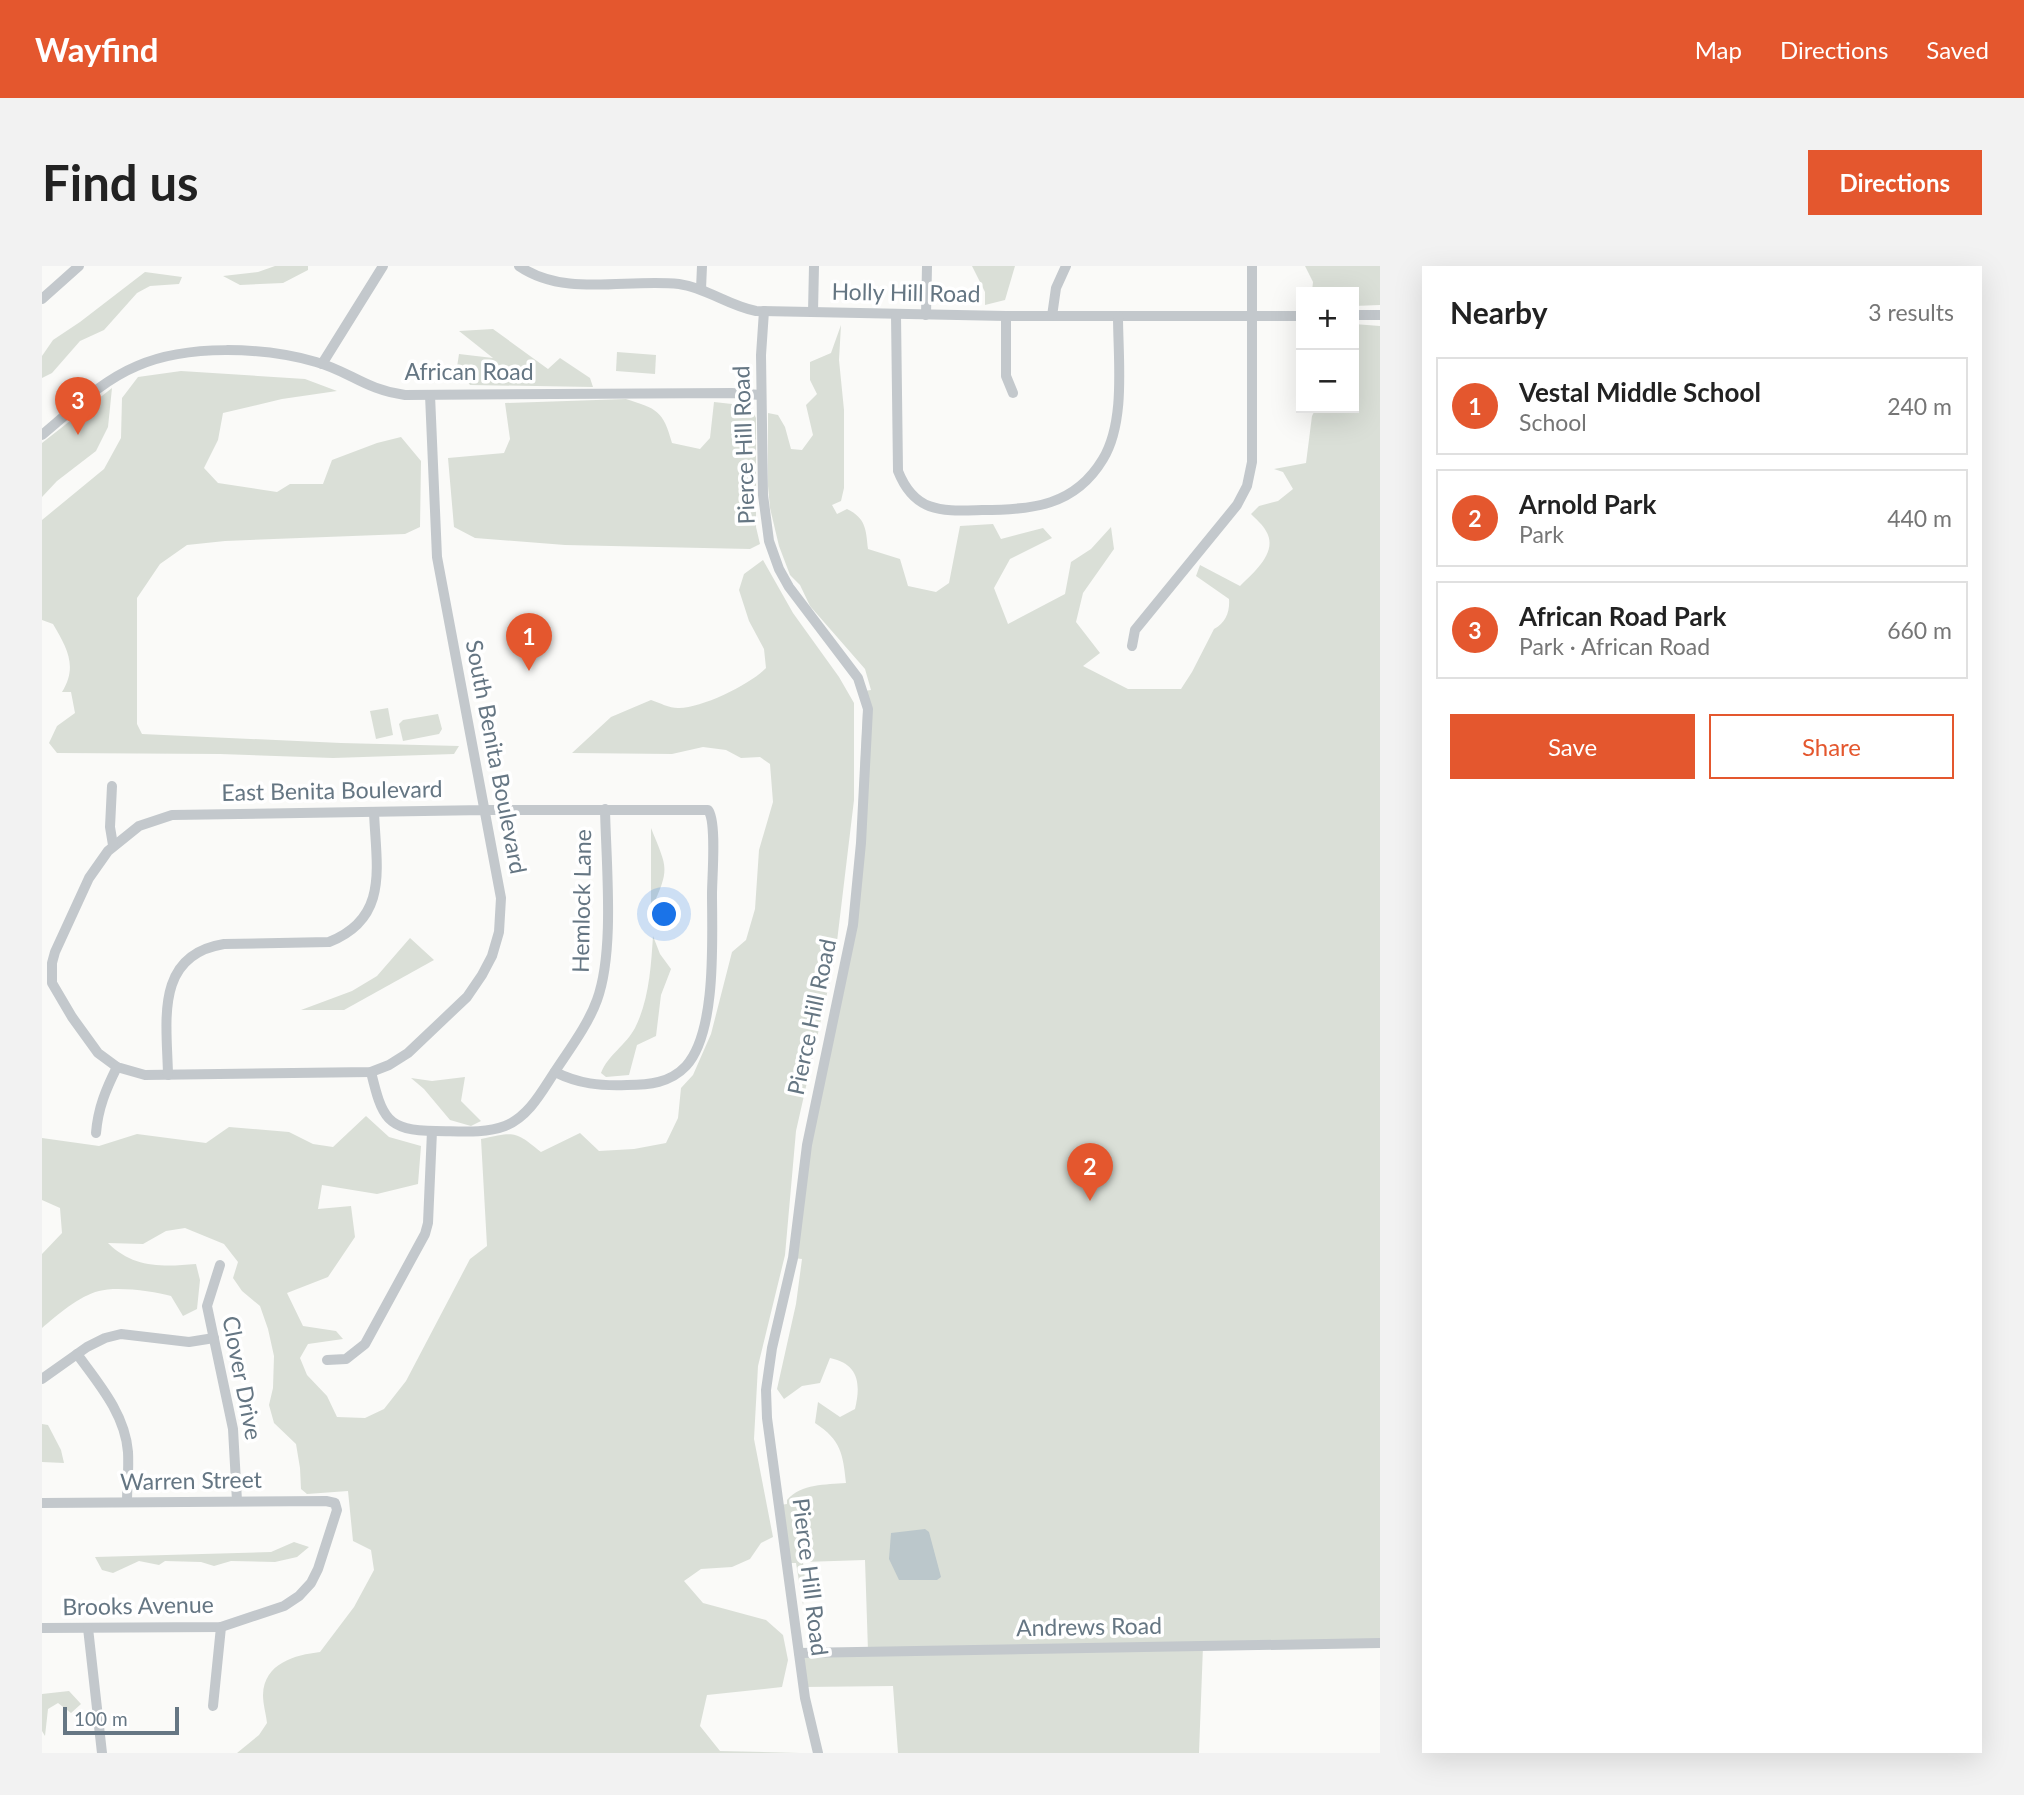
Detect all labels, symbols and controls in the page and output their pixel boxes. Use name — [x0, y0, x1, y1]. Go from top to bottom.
text: Wayfind — [35, 29, 159, 69]
text: Map — [1695, 35, 1742, 64]
text: Directions — [1780, 35, 1888, 64]
text: Saved — [1926, 35, 1989, 64]
button: Directions — [1808, 150, 1982, 215]
text: Find us — [42, 153, 199, 211]
street label: Holly Hill Road — [831, 277, 981, 307]
map controls — [1296, 287, 1359, 413]
button: + — [1296, 287, 1359, 350]
text: Nearby — [1450, 294, 1548, 330]
text: 3 results — [1868, 298, 1954, 326]
button: − — [1296, 350, 1359, 413]
street label: African Road — [404, 357, 534, 385]
street label: Pierce Hill Road — [726, 365, 760, 525]
text: Vestal Middle School — [1519, 376, 1761, 408]
pin: 3 — [55, 377, 101, 435]
text: 1 — [1468, 392, 1482, 420]
text: 240 m — [1887, 392, 1952, 420]
text: School — [1519, 408, 1587, 436]
text: Arnold Park — [1519, 488, 1656, 520]
text: 2 — [1468, 504, 1482, 532]
text: 440 m — [1887, 504, 1952, 532]
text: Park — [1519, 520, 1564, 548]
text: African Road Park — [1519, 600, 1726, 632]
pin: 1 — [506, 613, 552, 671]
text: 3 — [1468, 616, 1482, 644]
text: 660 m — [1887, 616, 1952, 644]
text: Park · African Road — [1519, 632, 1710, 660]
street label: South Benita Boulevard — [461, 637, 533, 876]
button: Save — [1450, 714, 1695, 779]
button: Share — [1709, 714, 1954, 779]
street label: East Benita Boulevard — [221, 774, 443, 806]
street label: Hemlock Lane — [566, 829, 596, 973]
your location — [647, 897, 681, 931]
street label: Pierce Hill Road — [781, 936, 841, 1097]
pin: 2 — [1067, 1143, 1113, 1201]
street label: Clover Drive — [217, 1313, 269, 1442]
street label: Warren Street — [120, 1465, 263, 1495]
street label: Pierce Hill Road — [787, 1496, 835, 1657]
street label: Brooks Avenue — [62, 1590, 214, 1620]
street label: Andrews Road — [1016, 1611, 1162, 1641]
scale bar — [63, 1704, 178, 1736]
text: 100 m — [74, 1707, 128, 1730]

